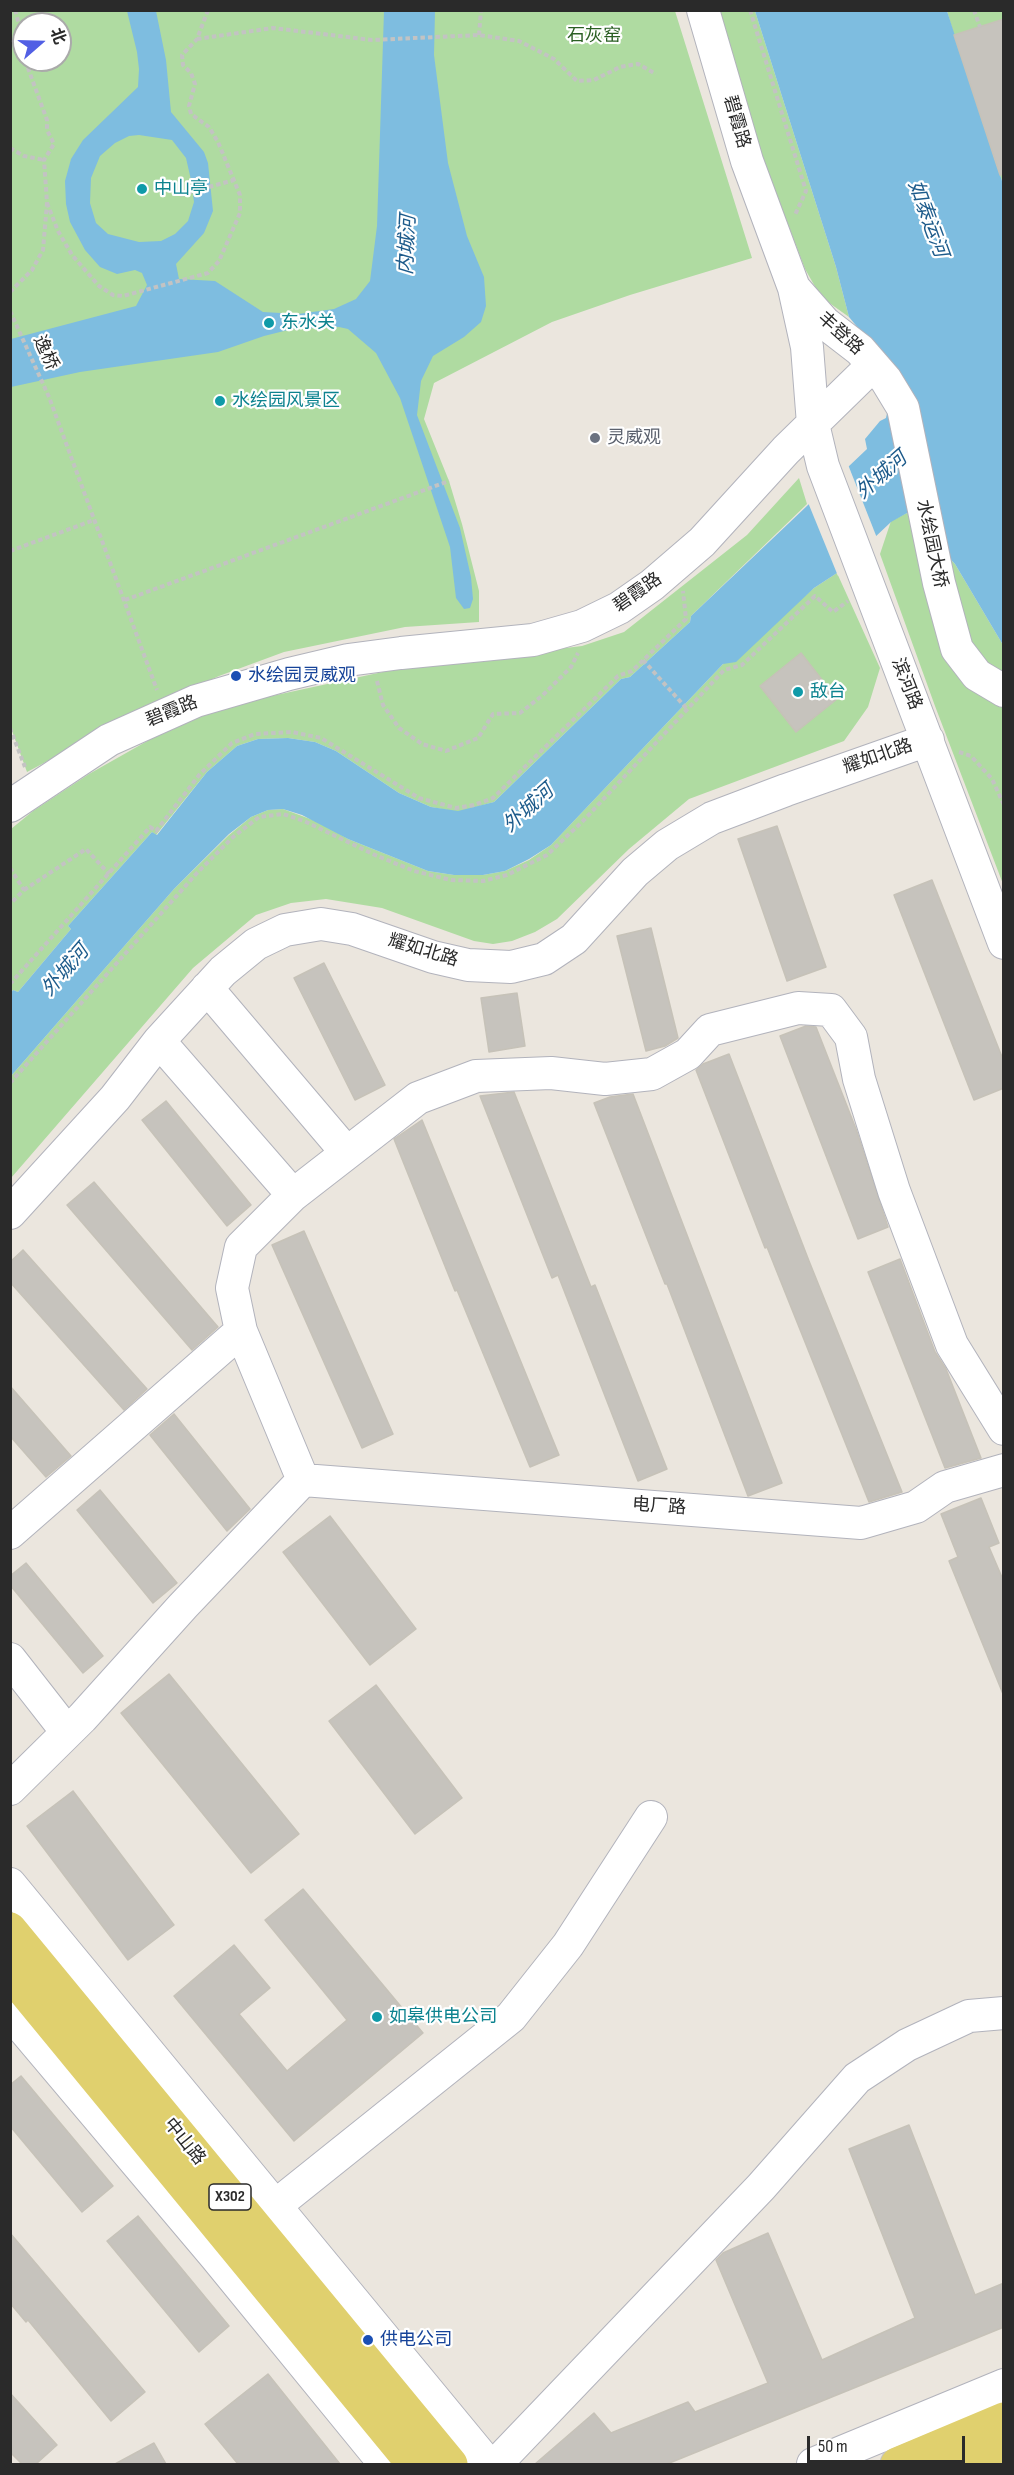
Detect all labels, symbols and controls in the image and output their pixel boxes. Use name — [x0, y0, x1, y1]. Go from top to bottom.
north arrow — [12, 12, 72, 72]
park label: 石灰窑 — [567, 25, 621, 47]
text: 北 — [46, 26, 69, 47]
street label: 碧霞路 — [718, 93, 754, 151]
water label: 如泰运河 — [902, 177, 952, 261]
place label: 中山亭 — [154, 178, 208, 200]
marker: 中山亭 — [135, 182, 149, 196]
water label: 内城河 — [394, 214, 422, 276]
street label: 丰登路 — [813, 308, 867, 360]
place label: 东水关 — [281, 312, 335, 334]
marker: 东水关 — [262, 316, 276, 330]
street label: 逸桥 — [28, 332, 62, 374]
place label: 水绘园风景区 — [232, 390, 340, 412]
marker: 水绘园风景区 — [213, 394, 227, 408]
place label: 灵威观 — [607, 427, 661, 449]
marker: 灵威观 — [588, 431, 602, 445]
water label: 外城河 — [851, 447, 913, 505]
street label: 水绘园大桥 — [911, 498, 951, 590]
street label: 碧霞路 — [610, 569, 666, 617]
street label: 滨河路 — [886, 655, 926, 713]
place label: 水绘园灵威观 — [248, 665, 356, 687]
marker: 水绘园灵威观 — [229, 669, 243, 683]
place label: 敌台 — [810, 681, 846, 703]
marker: 敌台 — [791, 685, 805, 699]
street label: 碧霞路 — [143, 692, 201, 732]
street label: 耀如北路 — [840, 735, 916, 779]
water label: 外城河 — [499, 780, 559, 838]
street label: 耀如北路 — [385, 930, 461, 972]
water label: 外城河 — [37, 940, 95, 1002]
street label: 电厂路 — [631, 1494, 687, 1520]
place label: 如皋供电公司 — [389, 2006, 497, 2028]
marker: 如皋供电公司 — [370, 2010, 384, 2024]
street label: 中山路 — [159, 2114, 209, 2170]
road number: X302 — [209, 2184, 251, 2210]
place label: 供电公司 — [380, 2329, 452, 2351]
marker: 供电公司 — [361, 2333, 375, 2347]
scale bar — [810, 2424, 968, 2462]
text: 50 m — [818, 2436, 848, 2457]

